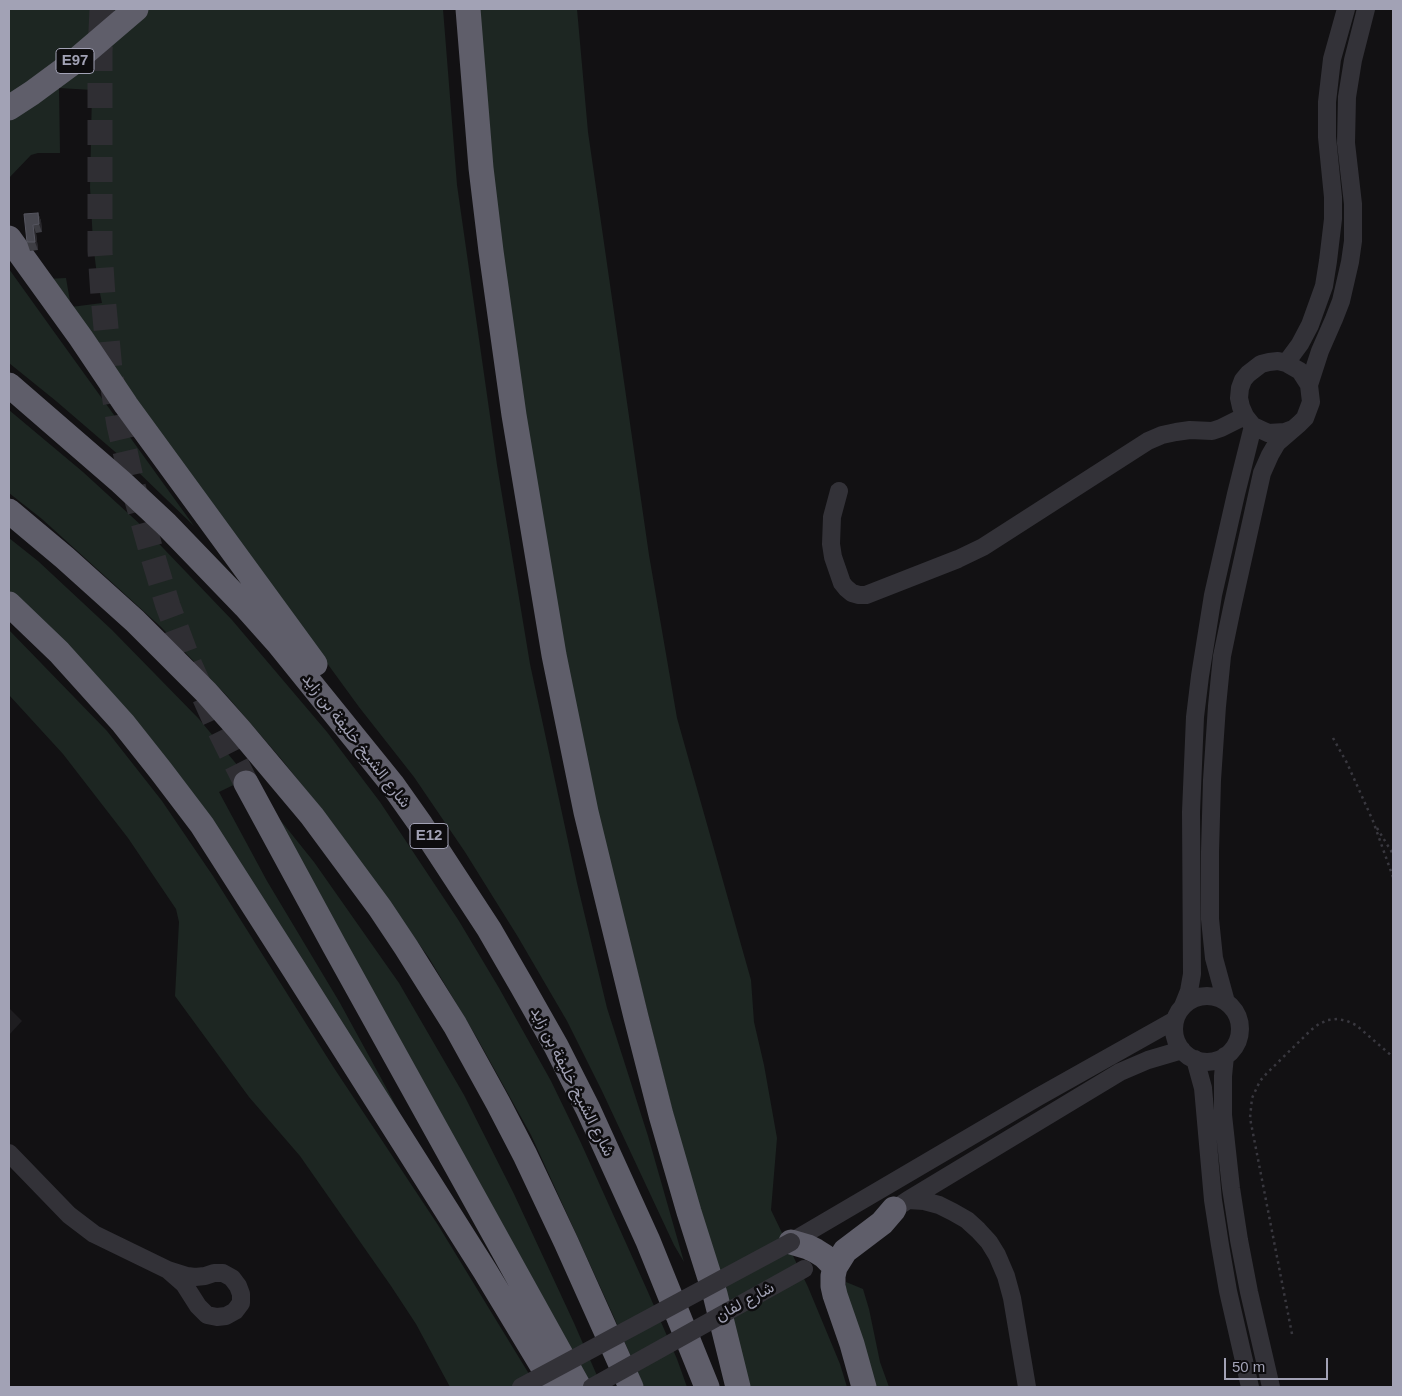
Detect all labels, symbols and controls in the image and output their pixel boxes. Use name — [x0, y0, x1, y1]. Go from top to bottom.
road number: E97 — [56, 48, 94, 74]
street label: شارع الشيخ خليفة بن زايد — [298, 670, 414, 812]
road number: E12 — [410, 824, 448, 848]
street label: شارع الشيخ خليفة بن زايد — [526, 1004, 618, 1160]
street label: شارع لفان — [712, 1278, 778, 1326]
scale bar — [1227, 1348, 1331, 1380]
text: 50 m — [1232, 1358, 1265, 1375]

